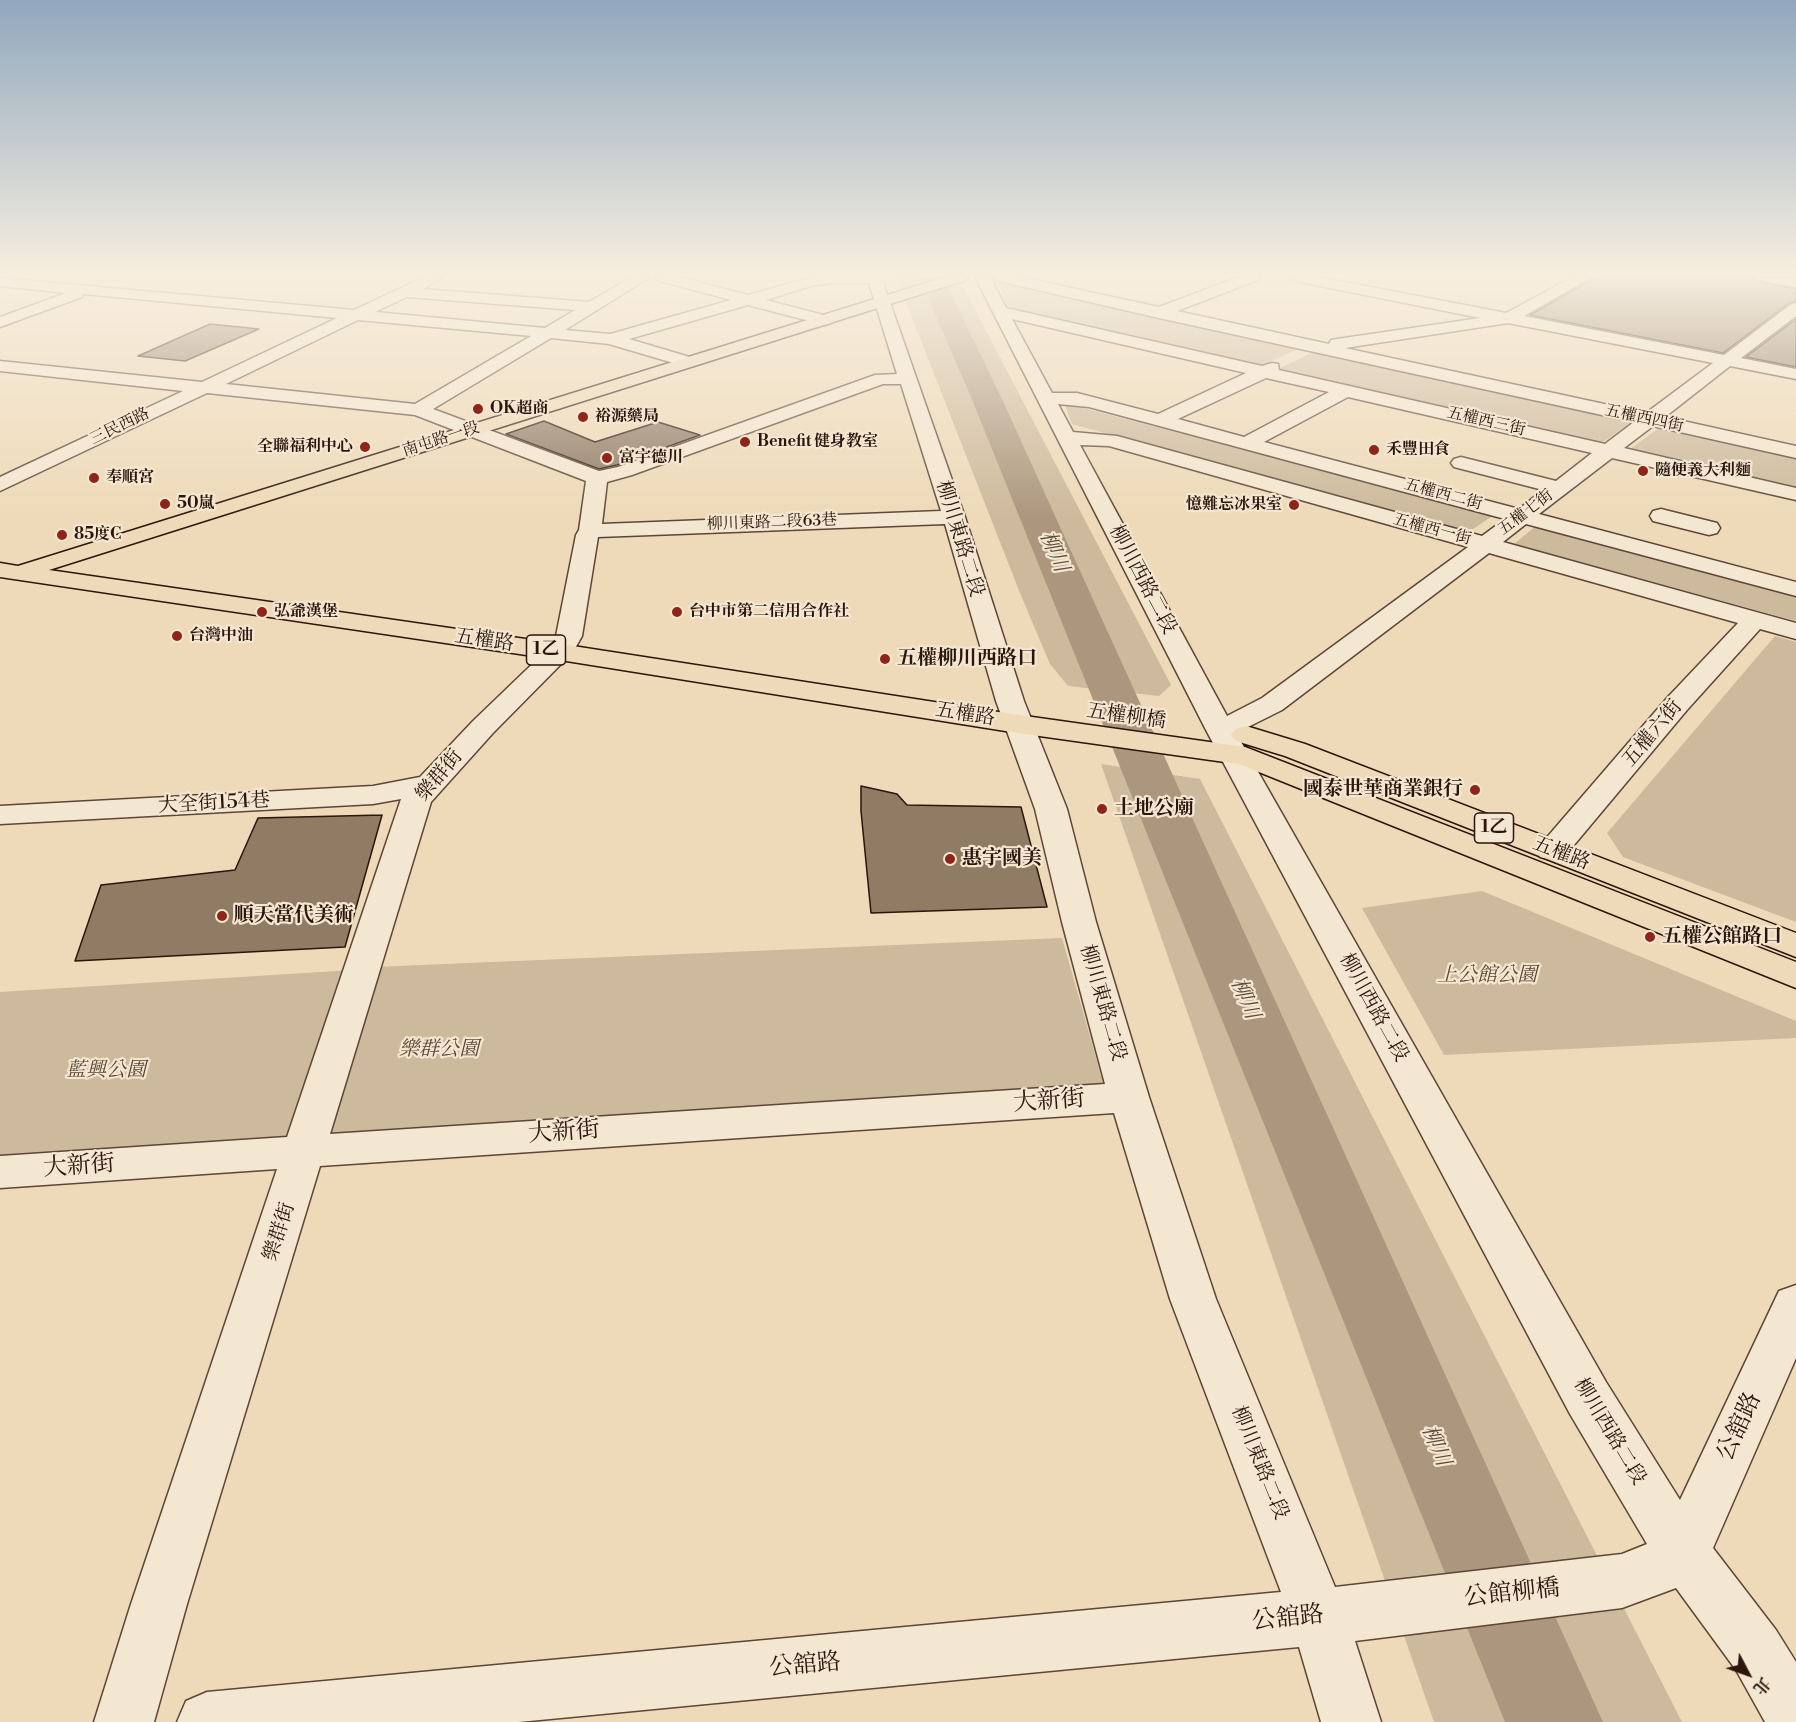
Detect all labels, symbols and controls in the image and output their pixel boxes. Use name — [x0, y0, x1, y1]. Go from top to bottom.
place label: OK超商 — [490, 399, 548, 419]
street label: 五權西四街 — [1603, 401, 1685, 437]
marker: OK超商 — [471, 402, 485, 416]
street label: 三民西路 — [87, 404, 153, 450]
street label: 五權西三街 — [1445, 404, 1527, 440]
place label: 裕源藥局 — [595, 407, 659, 427]
marker: 裕源藥局 — [576, 410, 590, 424]
street label: 南屯路一段 — [400, 419, 482, 461]
place label: Benefit 健身教室 — [757, 432, 878, 452]
marker: Benefit 健身教室 — [738, 435, 752, 449]
place label: 全聯福利中心 — [257, 437, 353, 457]
marker: 全聯福利中心 — [358, 440, 372, 454]
place label: 禾豐田食 — [1386, 440, 1450, 460]
marker: 禾豐田食 — [1367, 443, 1381, 457]
place label: 富宇德川 — [619, 448, 683, 468]
marker: 富宇德川 — [600, 451, 614, 465]
place label: 隨便義大利麵 — [1655, 461, 1751, 481]
marker: 隨便義大利麵 — [1636, 464, 1650, 478]
place label: 奉順宮 — [106, 468, 154, 488]
marker: 奉順宮 — [87, 471, 101, 485]
street label: 五權西二街 — [1402, 475, 1484, 515]
street label: 柳川東路二段 — [930, 478, 988, 600]
street label: 五權七街 — [1495, 486, 1557, 540]
place label: 50嵐 — [177, 494, 215, 514]
place label: 憶難忘冰果室 — [1186, 495, 1282, 515]
marker: 50嵐 — [158, 497, 172, 511]
marker: 憶難忘冰果室 — [1287, 498, 1301, 512]
street label: 五權西一街 — [1391, 510, 1473, 550]
street label: 柳川東路二段63巷 — [706, 511, 838, 535]
street label: 柳川西路二段 — [1103, 521, 1181, 639]
place label: 85度C — [74, 525, 121, 545]
marker: 85度C — [55, 528, 69, 542]
water label: 柳川 — [1033, 528, 1073, 576]
place label: 弘爺漢堡 — [274, 602, 338, 622]
place label: 台中市第二信用合作社 — [689, 602, 849, 622]
marker: 弘爺漢堡 — [255, 605, 269, 619]
marker: 台中市第二信用合作社 — [670, 605, 684, 619]
street label: 五權路 — [453, 625, 515, 657]
place label: 台灣中油 — [189, 626, 253, 646]
marker: 台灣中油 — [170, 629, 184, 643]
road number: 1乙 — [526, 635, 566, 665]
place label: 五權柳川西路口 — [897, 647, 1037, 671]
marker: 五權柳川西路口 — [878, 652, 892, 666]
street label: 五權六街 — [1618, 696, 1688, 772]
street label: 五權路 — [933, 698, 997, 732]
street label: 五權柳橋 — [1085, 700, 1167, 734]
street label: 樂群街 — [412, 745, 468, 807]
place label: 國泰世華商業銀行 — [1303, 778, 1463, 802]
marker: 國泰世華商業銀行 — [1468, 783, 1482, 797]
street label: 大全街154巷 — [157, 789, 271, 819]
place label: 土地公廟 — [1114, 797, 1194, 821]
marker: 土地公廟 — [1095, 802, 1109, 816]
road number: 1乙 — [1474, 813, 1514, 843]
street label: 五權路 — [1529, 832, 1593, 876]
place label: 惠宇國美 — [962, 847, 1042, 871]
marker: 惠宇國美 — [943, 852, 957, 866]
place label: 順天當代美術 — [234, 904, 354, 928]
marker: 順天當代美術 — [215, 909, 229, 923]
place label: 五權公館路口 — [1662, 925, 1782, 949]
marker: 五權公館路口 — [1643, 930, 1657, 944]
street label: 柳川東路二段 — [1074, 942, 1130, 1064]
street label: 柳川西路二段 — [1333, 950, 1413, 1066]
park label: 上公館公園 — [1437, 964, 1537, 988]
water label: 柳川 — [1224, 975, 1264, 1023]
park label: 樂群公園 — [399, 1038, 479, 1062]
park label: 藍興公園 — [66, 1059, 146, 1083]
street label: 大新街 — [1012, 1085, 1086, 1119]
street label: 大新街 — [527, 1116, 601, 1150]
street label: 大新街 — [42, 1150, 116, 1184]
street label: 樂群街 — [259, 1200, 301, 1264]
street label: 柳川西路二段 — [1568, 1374, 1650, 1490]
street label: 公舘路 — [1712, 1388, 1768, 1466]
street label: 柳川東路二段 — [1225, 1403, 1293, 1523]
water label: 柳川 — [1415, 1422, 1455, 1470]
street label: 公館柳橋 — [1463, 1575, 1561, 1613]
street label: 公舘路 — [1251, 1601, 1325, 1637]
north arrow — [1718, 1644, 1778, 1704]
street label: 公舘路 — [768, 1649, 842, 1683]
text: 北 — [1749, 1673, 1774, 1698]

